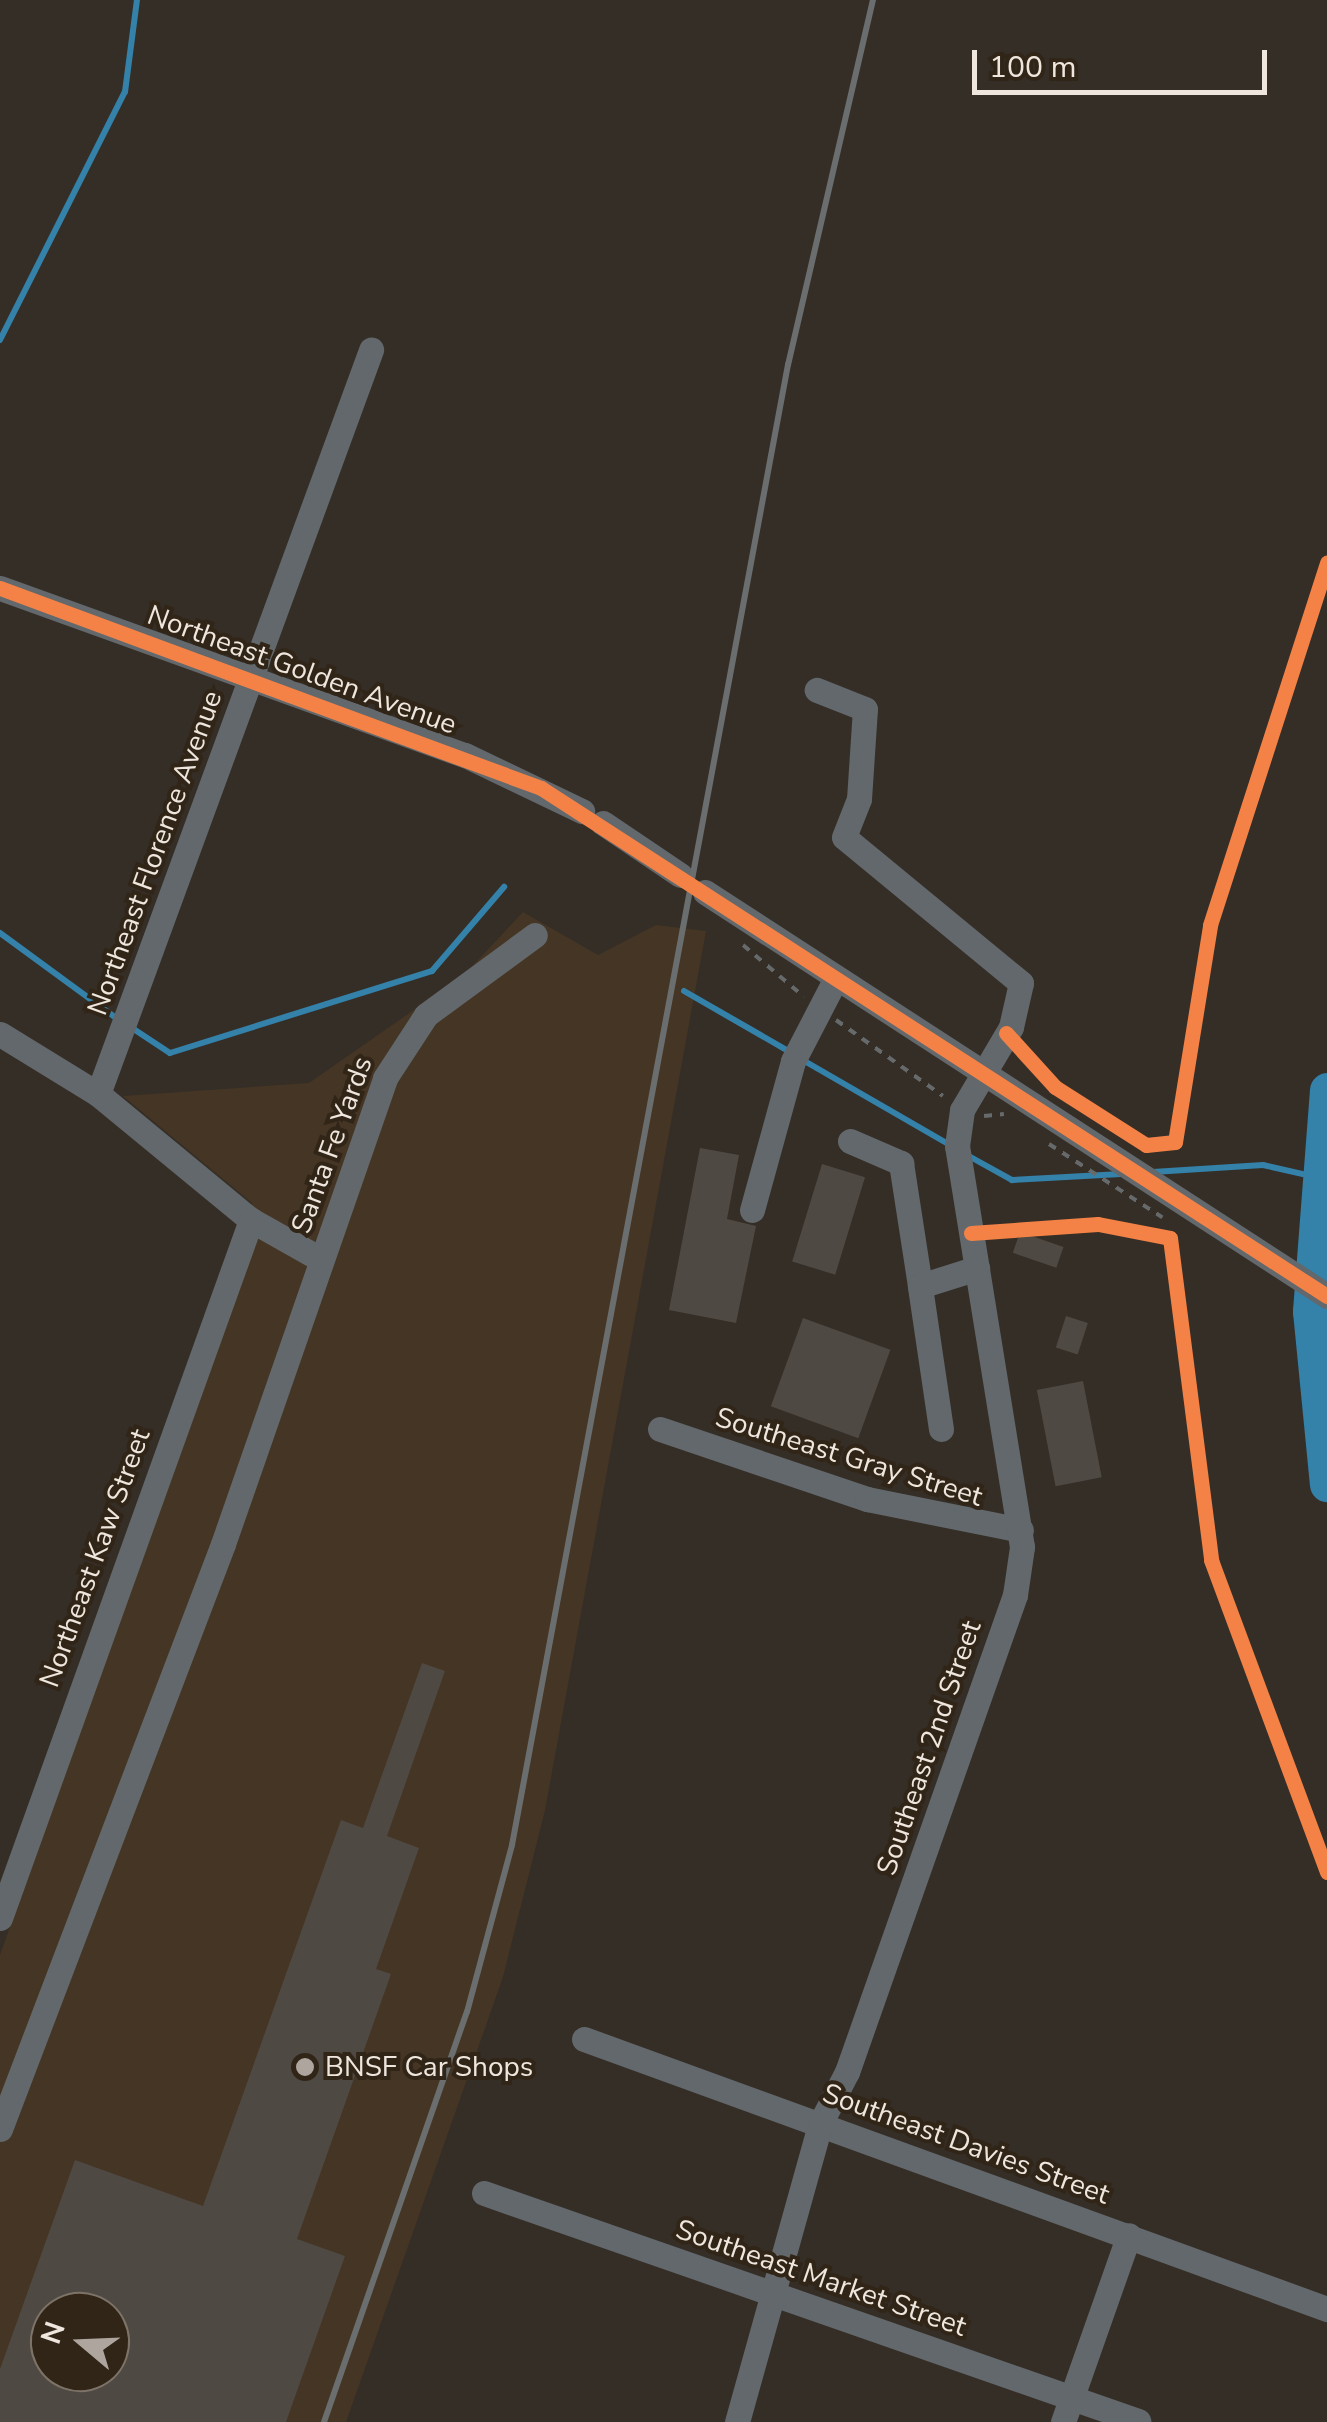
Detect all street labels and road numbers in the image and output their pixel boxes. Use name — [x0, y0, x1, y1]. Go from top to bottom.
street label: Northeast Golden Avenue — [143, 598, 461, 742]
street label: Northeast Florence Avenue — [81, 686, 229, 1020]
street label: Santa Fe Yards — [284, 1052, 380, 1238]
street label: Southeast Gray Street — [712, 1400, 986, 1514]
street label: Northeast Kaw Street — [33, 1424, 157, 1692]
street label: Southeast 2nd Street — [870, 1616, 988, 1880]
street label: Southeast Davies Street — [818, 2076, 1114, 2212]
street label: Southeast Market Street — [671, 2212, 971, 2344]

